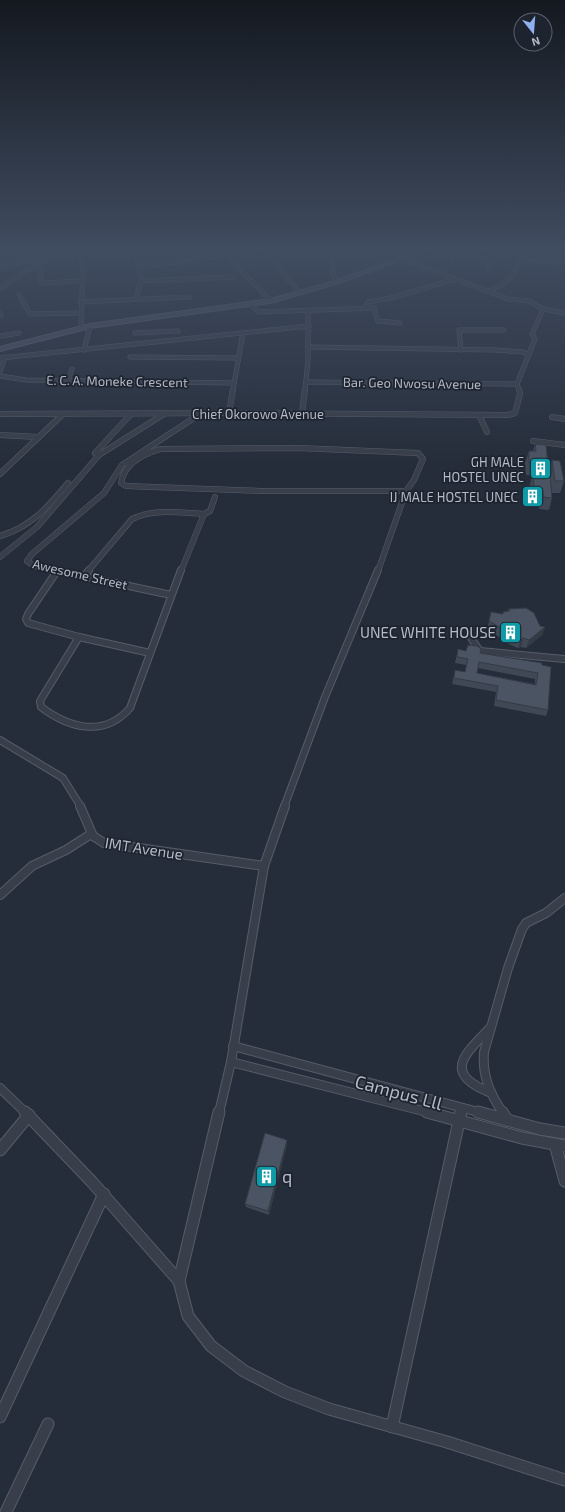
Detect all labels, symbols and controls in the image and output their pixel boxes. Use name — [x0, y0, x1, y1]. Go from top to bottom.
north arrow — [513, 12, 553, 52]
text: N — [530, 35, 542, 49]
street label: E. C. A. Moneke Crescent — [46, 372, 188, 390]
street label: Bar. Geo Nwosu Avenue — [343, 374, 481, 392]
street label: Chief Okorowo Avenue — [192, 406, 324, 422]
place label: GH MALE HOSTEL UNEC — [443, 454, 524, 485]
building icon: GH MALE HOSTEL UNEC — [527, 456, 553, 482]
building icon: IJ MALE HOSTEL UNEC — [520, 484, 546, 510]
place label: IJ MALE HOSTEL UNEC — [390, 489, 518, 505]
street label: Awesome Street — [31, 555, 129, 593]
building icon: UNEC WHITE HOUSE — [498, 619, 524, 645]
place label: UNEC WHITE HOUSE — [360, 623, 496, 641]
street label: IMT Avenue — [104, 833, 184, 863]
street label: Campus Lll — [353, 1070, 446, 1114]
building icon: q — [254, 1163, 280, 1189]
place label: q — [282, 1165, 292, 1187]

